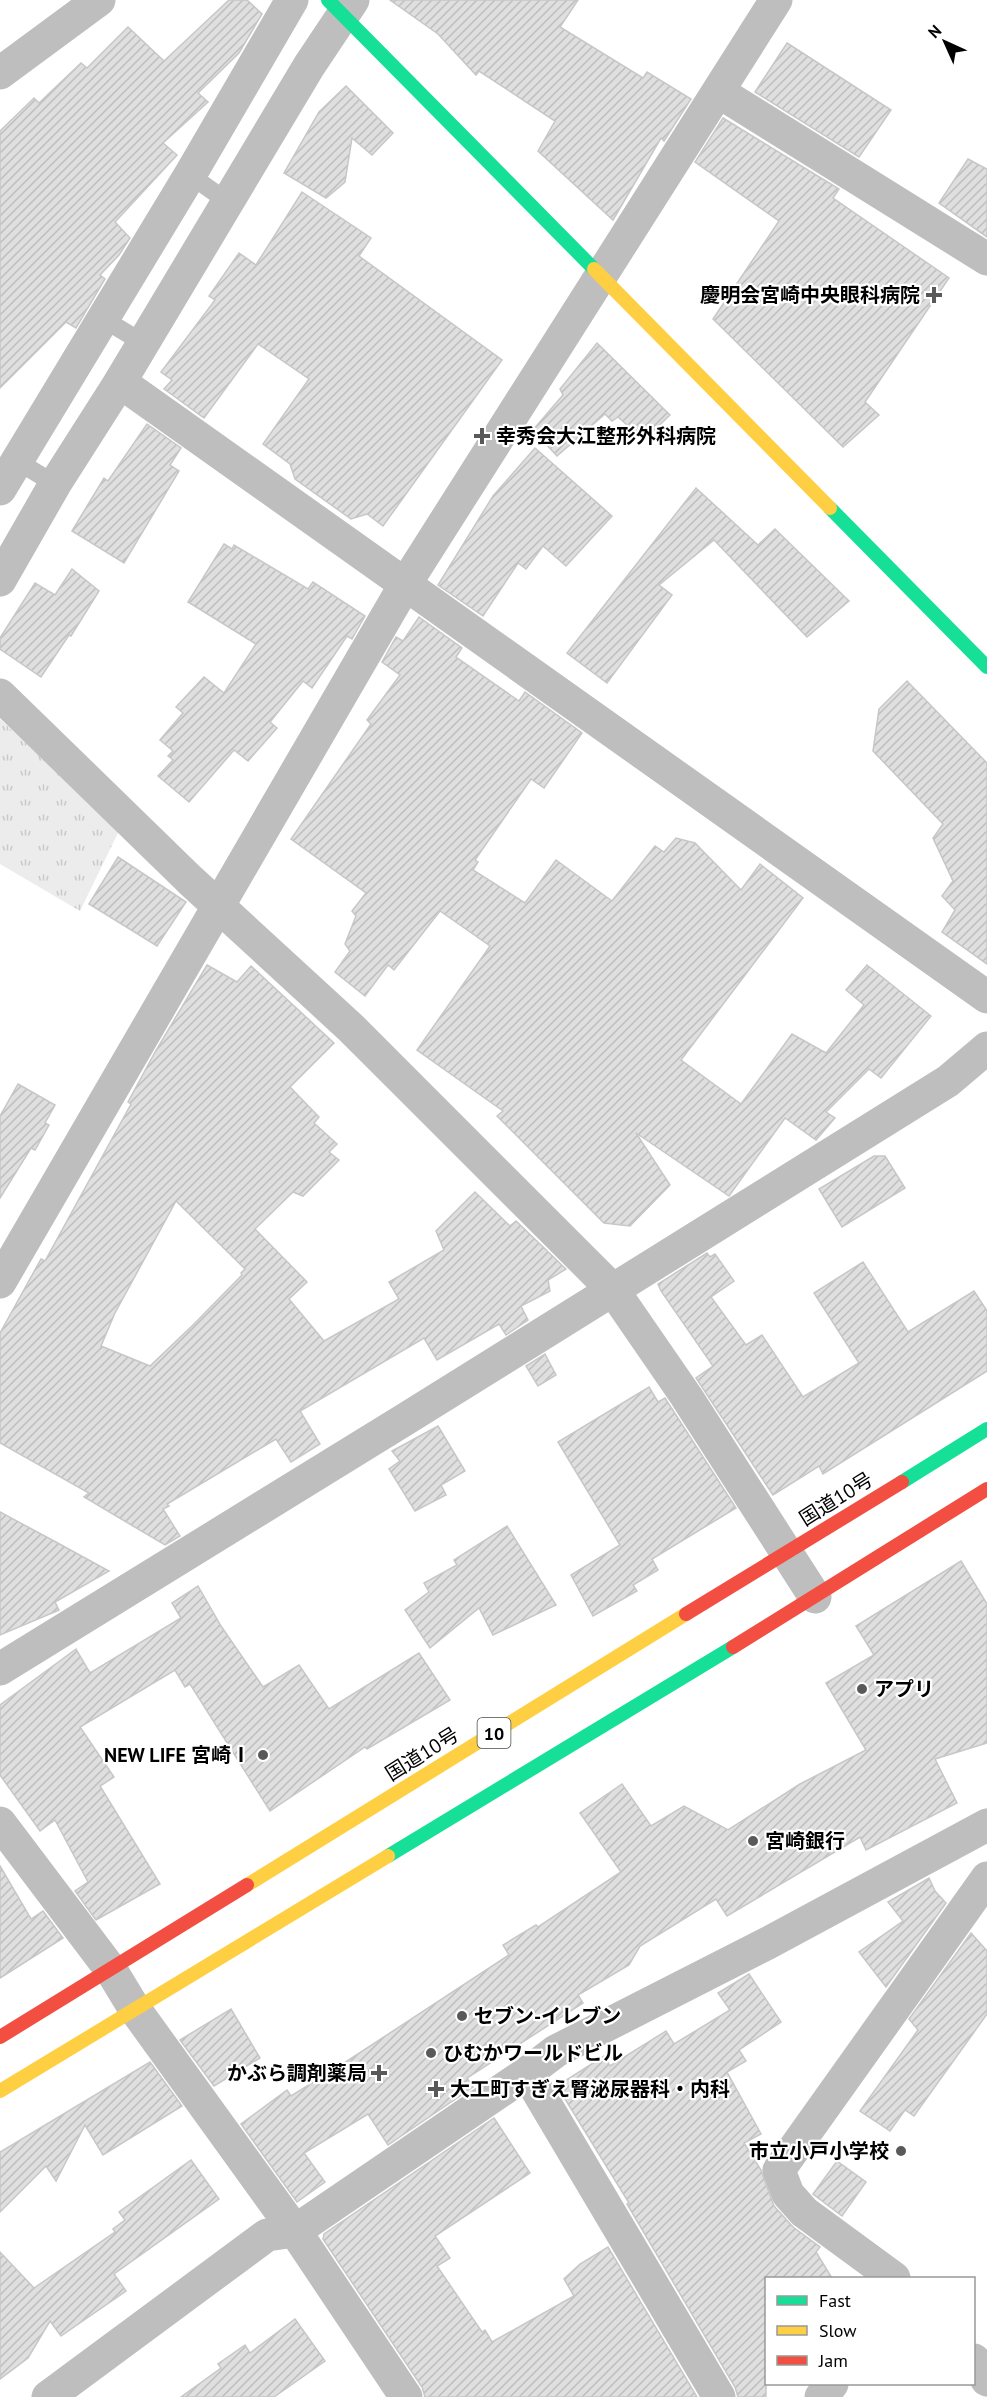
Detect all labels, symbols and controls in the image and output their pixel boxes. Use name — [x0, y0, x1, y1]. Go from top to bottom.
north arrow — [915, 12, 975, 72]
text: N — [924, 21, 945, 42]
place label: 慶明会宮崎中央眼科病院 — [700, 282, 920, 308]
marker: 慶明会宮崎中央眼科病院 — [925, 286, 943, 304]
place label: 幸秀会大江整形外科病院 — [496, 423, 716, 449]
marker: 幸秀会大江整形外科病院 — [473, 427, 491, 445]
street label: 国道10号 — [794, 1466, 878, 1532]
place label: アプリ — [874, 1676, 934, 1702]
marker: アプリ — [855, 1682, 869, 1696]
road number: 10 — [478, 1718, 510, 1748]
street label: 国道10号 — [380, 1721, 464, 1787]
place label: NEW LIFE 宮崎Ⅰ — [104, 1742, 251, 1768]
marker: NEW LIFE 宮崎Ⅰ — [256, 1748, 270, 1762]
place label: 宮崎銀行 — [765, 1828, 845, 1854]
marker: 宮崎銀行 — [746, 1834, 760, 1848]
place label: セブン-イレブン — [474, 2003, 621, 2029]
marker: セブン-イレブン — [455, 2009, 469, 2023]
place label: ひむかワールドビル — [443, 2040, 623, 2066]
marker: ひむかワールドビル — [424, 2046, 438, 2060]
place label: かぶら調剤薬局 — [227, 2060, 367, 2086]
marker: かぶら調剤薬局 — [372, 2066, 386, 2080]
place label: 大工町すぎえ腎泌尿器科・内科 — [450, 2076, 730, 2102]
marker: 大工町すぎえ腎泌尿器科・内科 — [427, 2080, 445, 2098]
place label: 市立小戸小学校 — [749, 2138, 889, 2164]
marker: 市立小戸小学校 — [894, 2144, 908, 2158]
legend — [765, 2277, 975, 2385]
text: Fast — [819, 2289, 851, 2312]
text: Slow — [819, 2319, 857, 2342]
text: Jam — [818, 2349, 848, 2372]

